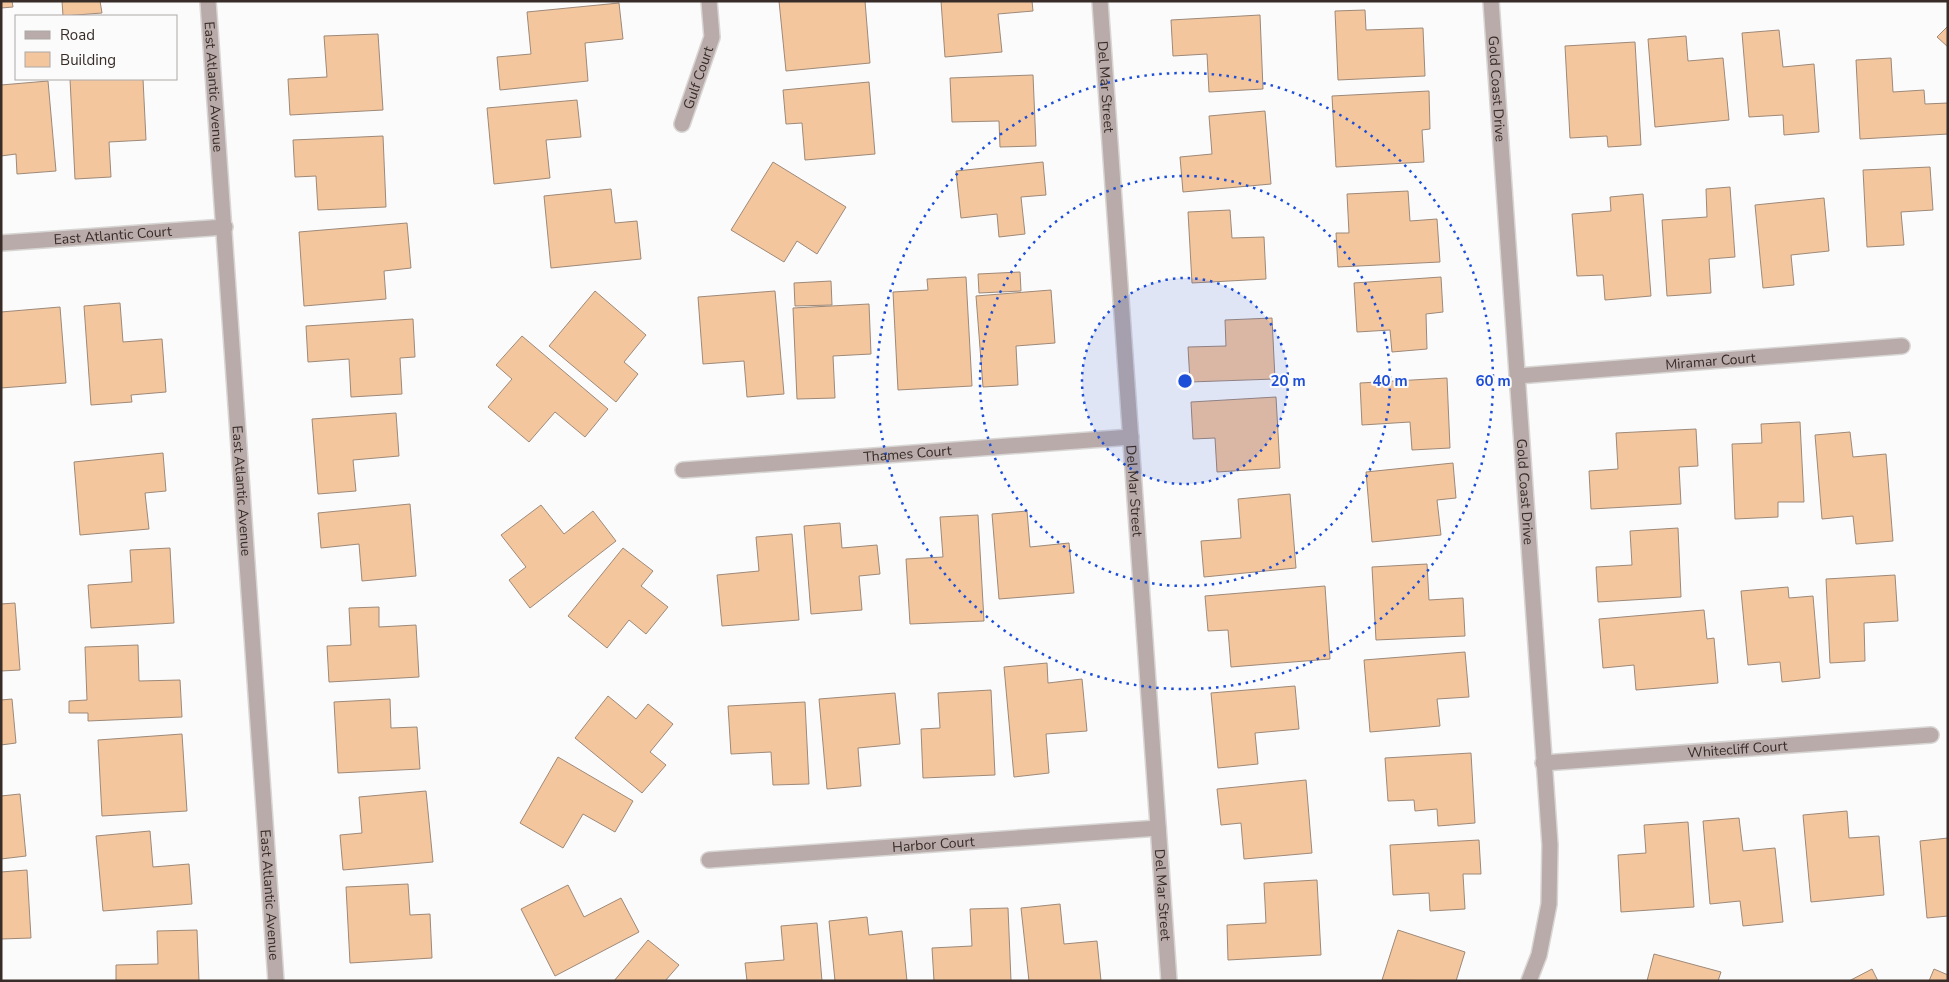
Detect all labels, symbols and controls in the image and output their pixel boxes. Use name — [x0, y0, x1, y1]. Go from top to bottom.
legend — [15, 15, 178, 80]
street label: East Atlantic Avenue — [199, 21, 227, 153]
text: Road — [60, 25, 95, 45]
street label: Gold Coast Drive — [1483, 35, 1510, 143]
street label: Del Mar Street — [1093, 40, 1118, 133]
street label: Gulf Court — [679, 44, 718, 112]
text: Building — [60, 50, 116, 70]
street label: East Atlantic Court — [53, 222, 173, 249]
street label: Miramar Court — [1665, 348, 1756, 374]
text: 20 m — [1270, 371, 1306, 391]
text: 40 m — [1372, 371, 1408, 391]
text: 60 m — [1475, 371, 1511, 391]
centre of rings — [1176, 372, 1194, 390]
street label: East Atlantic Avenue — [227, 425, 256, 557]
street label: Gold Coast Drive — [1512, 438, 1538, 546]
street label: Thames Court — [863, 441, 952, 467]
street label: Del Mar Street — [1121, 444, 1147, 537]
street label: Whitecliff Court — [1687, 736, 1788, 763]
street label: East Atlantic Avenue — [256, 829, 284, 961]
street label: Harbor Court — [892, 832, 975, 857]
street label: Del Mar Street — [1150, 848, 1175, 941]

